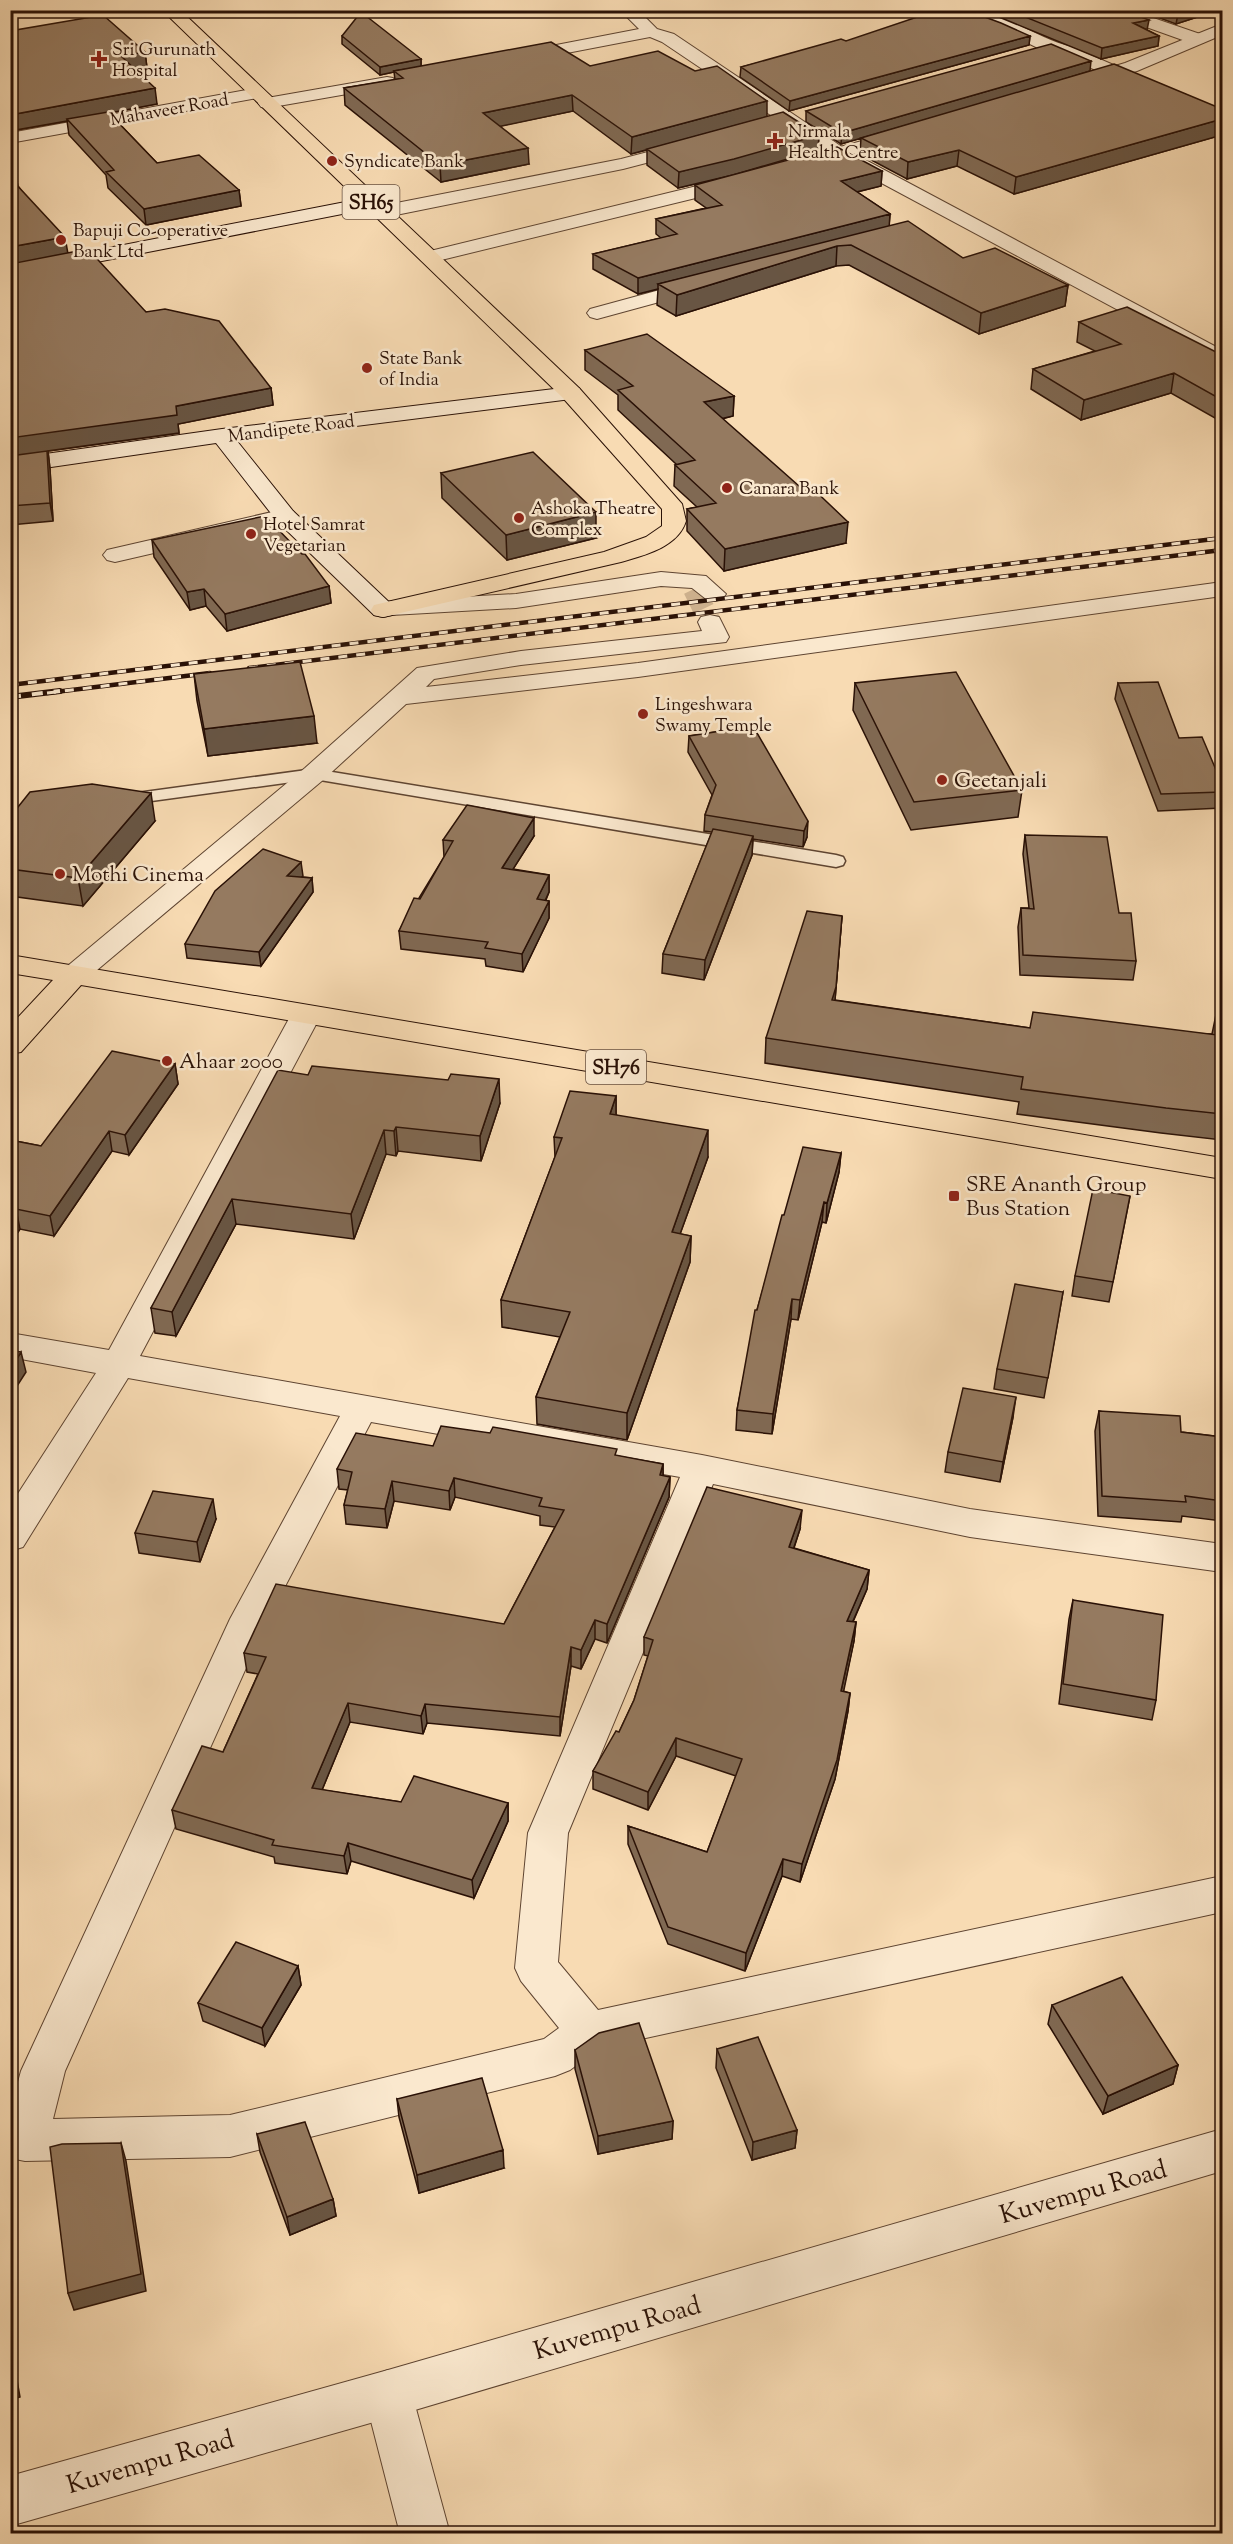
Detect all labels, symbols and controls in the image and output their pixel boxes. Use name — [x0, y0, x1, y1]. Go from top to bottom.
place label: Sri Gurunath Hospital — [112, 38, 217, 85]
marker: Sri Gurunath Hospital — [90, 50, 108, 68]
street label: Mahaveer Road — [108, 88, 231, 134]
place label: Nirmala Health Centre — [788, 120, 898, 167]
marker: Nirmala Health Centre — [766, 132, 784, 150]
place label: Syndicate Bank — [344, 150, 464, 176]
marker: Syndicate Bank — [325, 154, 339, 168]
road number: SH65 — [342, 185, 400, 219]
place label: Bapuji Co-operative Bank Ltd — [73, 219, 228, 266]
marker: Bapuji Co-operative Bank Ltd — [54, 233, 68, 247]
place label: State Bank of India — [379, 347, 463, 394]
marker: State Bank of India — [360, 361, 374, 375]
street label: Mandipete Road — [226, 409, 356, 451]
place label: Canara Bank — [739, 477, 839, 503]
marker: Canara Bank — [720, 481, 734, 495]
place label: Ashoka Theatre Complex — [531, 497, 656, 544]
marker: Ashoka Theatre Complex — [512, 511, 526, 525]
place label: Hotel Samrat Vegetarian — [263, 513, 365, 560]
marker: Hotel Samrat Vegetarian — [244, 527, 258, 541]
place label: Lingeshwara Swamy Temple — [655, 693, 772, 740]
marker: Lingeshwara Swamy Temple — [636, 707, 650, 721]
place label: Geetanjali — [954, 767, 1047, 797]
marker: Geetanjali — [935, 773, 949, 787]
place label: Mothi Cinema — [72, 861, 204, 891]
marker: Mothi Cinema — [53, 867, 67, 881]
place label: Ahaar 2000 — [179, 1048, 283, 1078]
road number: SH76 — [586, 1050, 646, 1084]
marker: Ahaar 2000 — [160, 1054, 174, 1068]
place label: SRE Ananth Group Bus Station — [966, 1171, 1146, 1225]
marker: SRE Ananth Group Bus Station — [947, 1189, 961, 1203]
street label: Kuvempu Road — [996, 2152, 1172, 2235]
street label: Kuvempu Road — [530, 2288, 706, 2371]
street label: Kuvempu Road — [63, 2422, 239, 2505]

